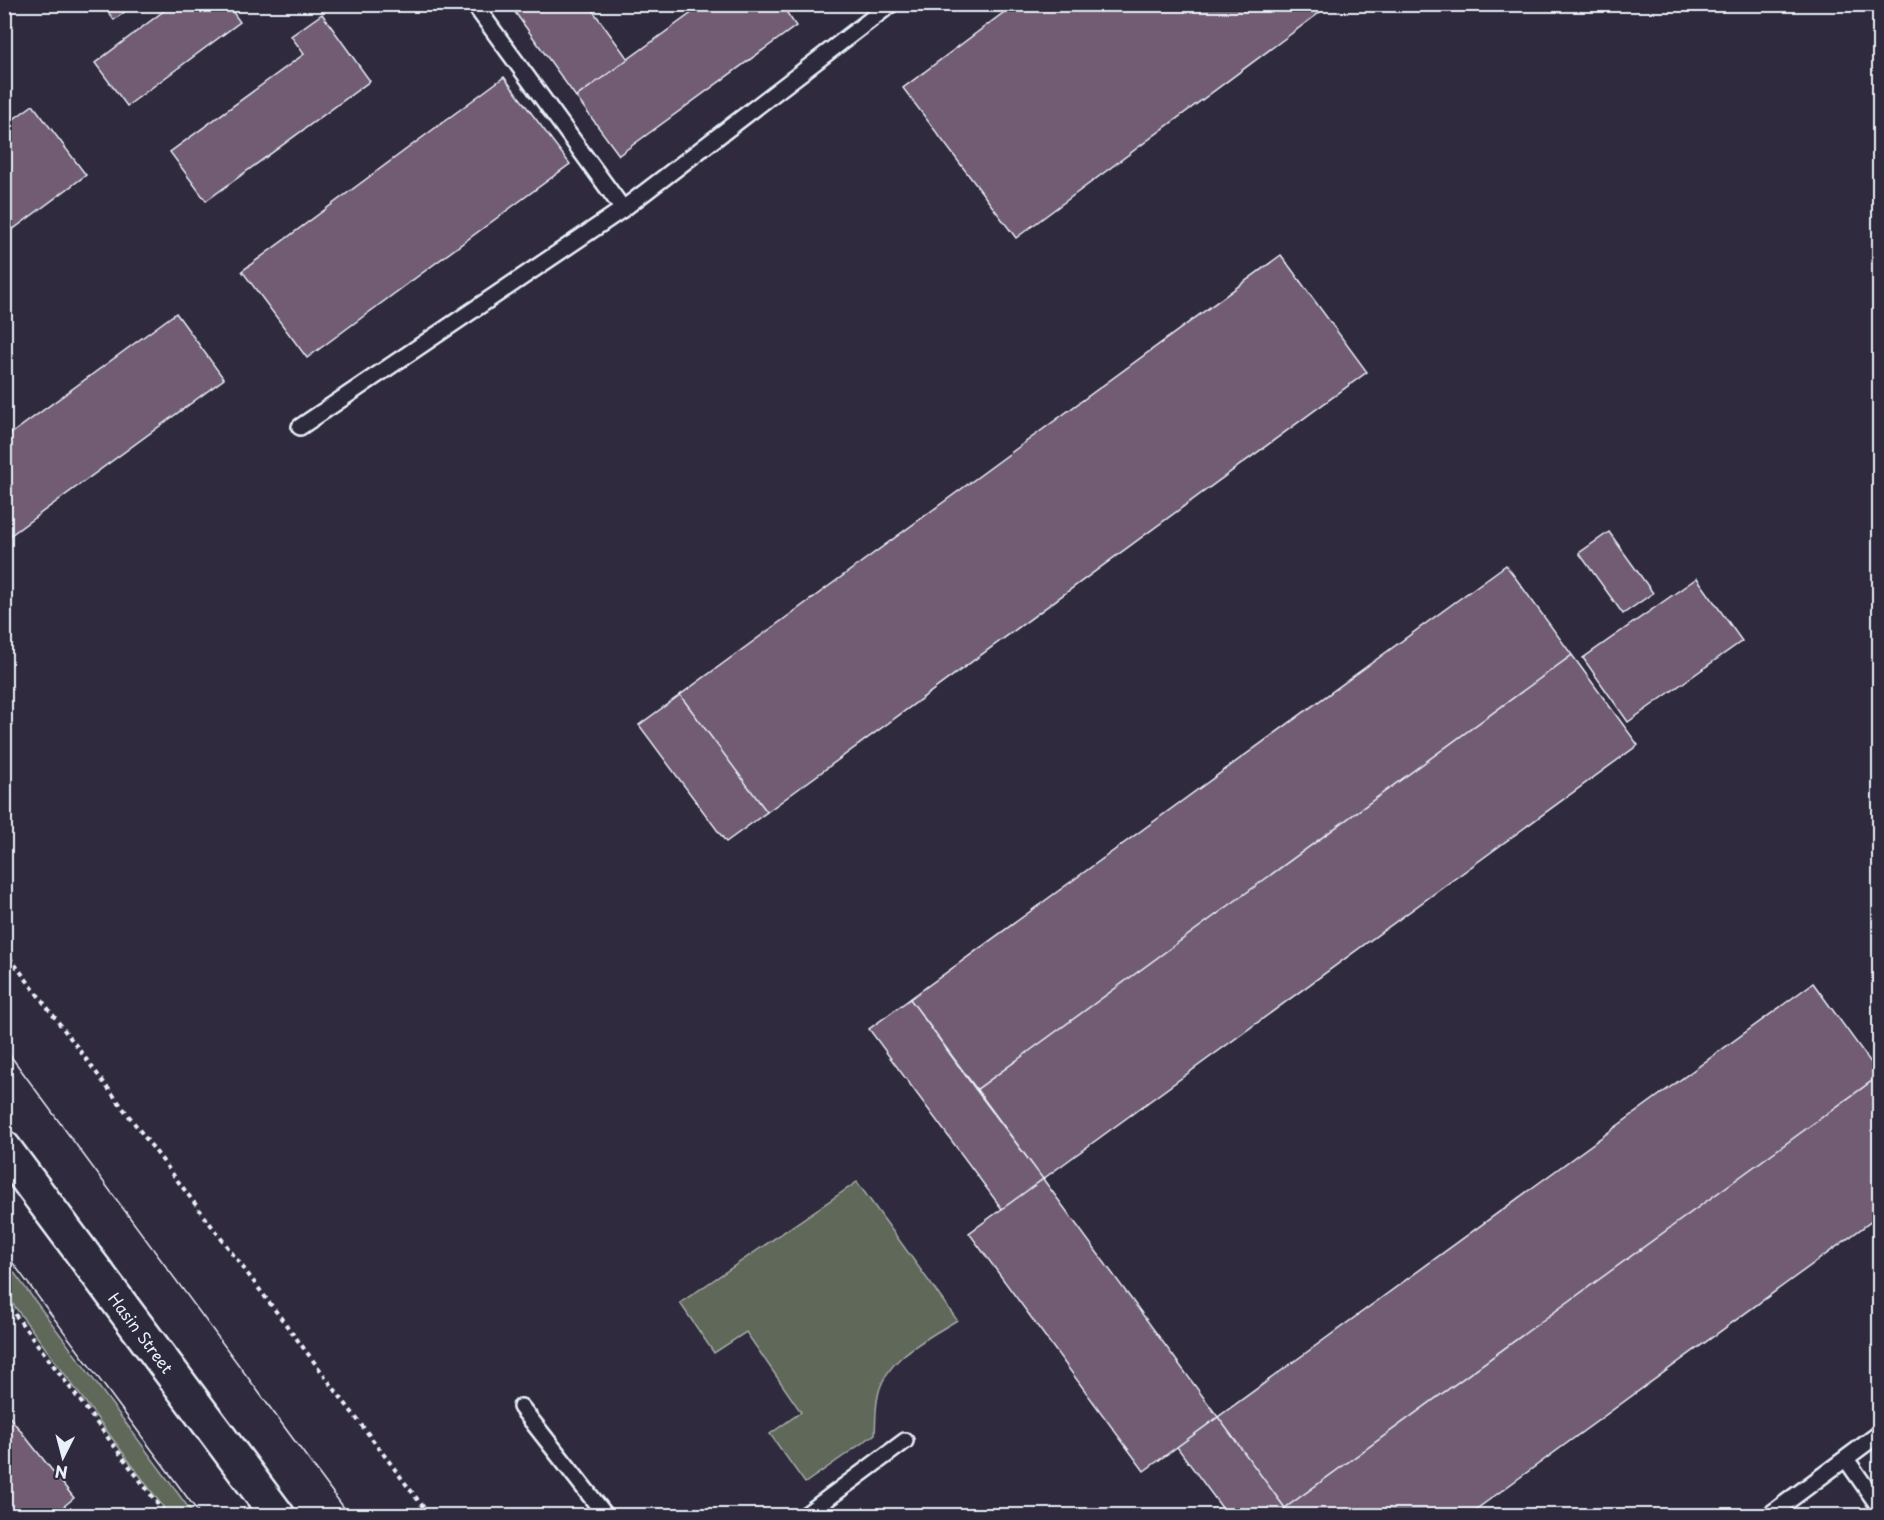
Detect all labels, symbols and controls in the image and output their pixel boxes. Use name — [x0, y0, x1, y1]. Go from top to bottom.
street label: Hasin Street — [103, 1287, 179, 1378]
north arrow — [33, 1427, 93, 1487]
text: N — [54, 1460, 69, 1486]

